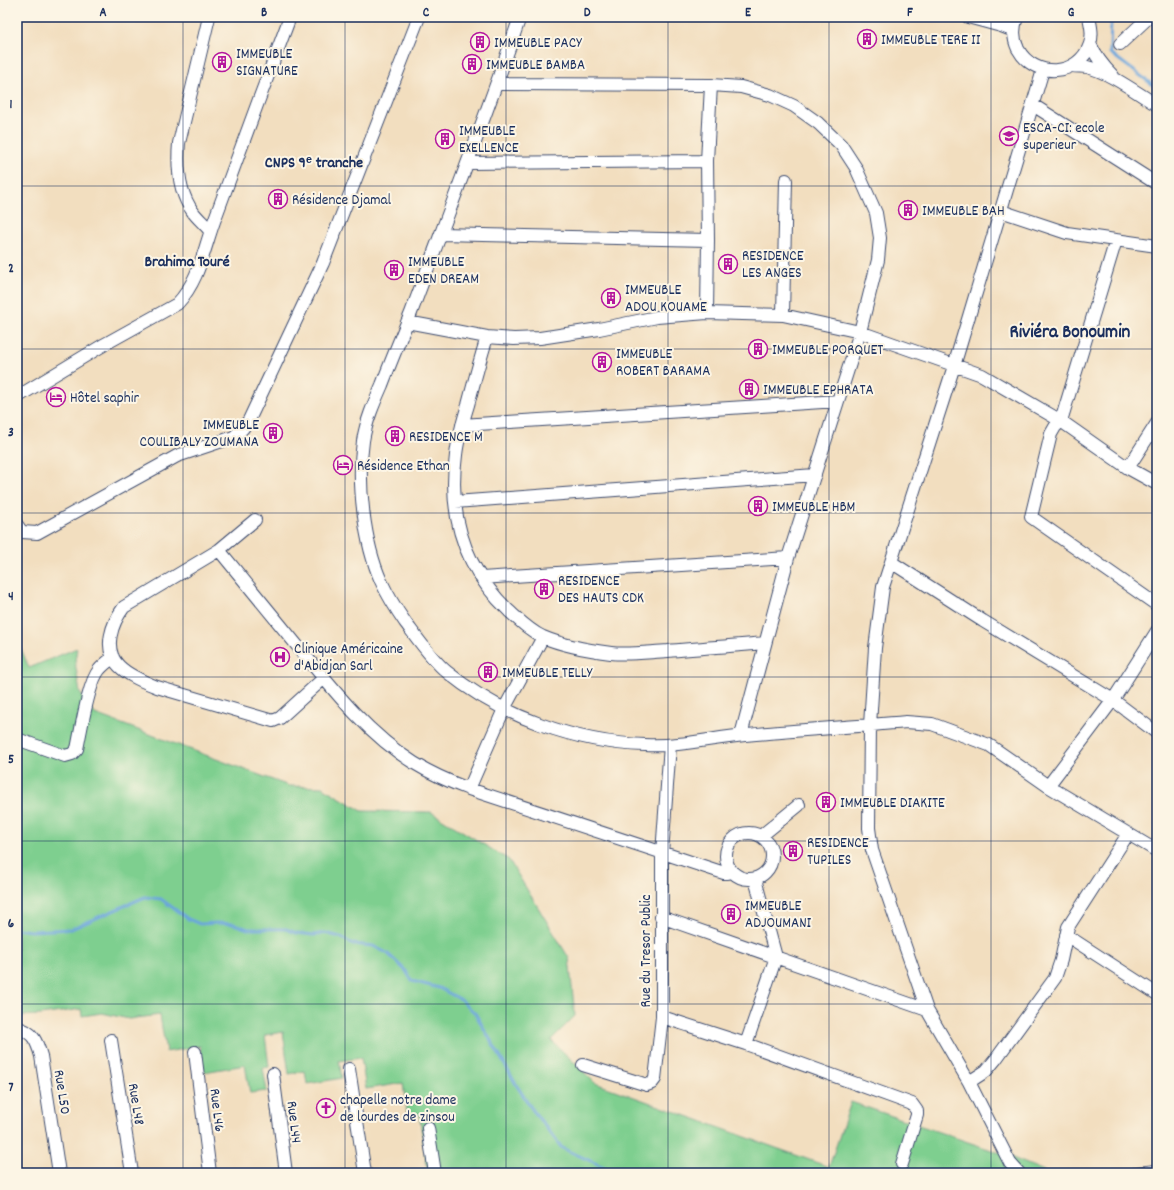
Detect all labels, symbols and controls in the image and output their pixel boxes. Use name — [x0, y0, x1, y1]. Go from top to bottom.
text: A — [99, 4, 107, 23]
text: B — [261, 4, 267, 23]
text: C — [423, 4, 430, 23]
text: D — [584, 4, 591, 23]
text: E — [745, 4, 752, 23]
text: F — [907, 4, 913, 23]
text: G — [1068, 4, 1075, 23]
building icon: IMMEUBLE TERE II — [856, 28, 878, 50]
place label: IMMEUBLE TERE II — [881, 30, 981, 52]
building icon: IMMEUBLE PACY — [469, 31, 491, 53]
place label: IMMEUBLE PACY — [494, 33, 582, 55]
place label: IMMEUBLE SIGNATURE — [236, 44, 298, 83]
building icon: IMMEUBLE SIGNATURE — [211, 51, 233, 73]
building icon: IMMEUBLE BAMBA — [461, 53, 483, 75]
place label: IMMEUBLE BAMBA — [486, 55, 585, 77]
text: 1 — [10, 96, 13, 115]
place label: ESCA-CI: ecole superieur — [1023, 118, 1105, 157]
place label: IMMEUBLE EXELLENCE — [459, 121, 519, 160]
school or university icon: ESCA-CI: ecole superieur — [998, 125, 1020, 147]
building icon: IMMEUBLE EXELLENCE — [434, 128, 456, 150]
district label: CNPS 9ᵉ tranche — [265, 152, 363, 175]
building icon: Résidence Djamal — [267, 188, 289, 210]
place label: Résidence Djamal — [292, 190, 392, 212]
building icon: IMMEUBLE BAH — [897, 199, 919, 221]
place label: IMMEUBLE BAH — [922, 201, 1005, 223]
place label: RESIDENCE LES ANGES — [742, 246, 804, 285]
district label: Brahima Touré — [144, 251, 230, 274]
place label: IMMEUBLE EDEN DREAM — [408, 252, 479, 291]
building icon: RESIDENCE LES ANGES — [717, 253, 739, 275]
building icon: IMMEUBLE EDEN DREAM — [383, 259, 405, 281]
text: 2 — [8, 260, 14, 279]
place label: IMMEUBLE ADOU KOUAME — [625, 280, 707, 319]
building icon: IMMEUBLE ADOU KOUAME — [600, 287, 622, 309]
district label: Riviéra Bonoumin — [1010, 320, 1131, 347]
building icon: IMMEUBLE PORQUET — [747, 338, 769, 360]
place label: IMMEUBLE PORQUET — [772, 340, 883, 362]
place label: IMMEUBLE ROBERT BARAMA — [616, 344, 710, 383]
building icon: IMMEUBLE ROBERT BARAMA — [591, 351, 613, 373]
building icon: IMMEUBLE EPHRATA — [738, 378, 760, 400]
place label: IMMEUBLE EPHRATA — [763, 380, 874, 402]
hotel icon: Hôtel saphir — [45, 386, 67, 408]
place label: Hôtel saphir — [70, 388, 139, 410]
place label: IMMEUBLE COULIBALY ZOUMANA — [140, 415, 259, 454]
building icon: IMMEUBLE COULIBALY ZOUMANA — [262, 422, 284, 444]
text: 3 — [8, 424, 14, 443]
building icon: RESIDENCE M — [384, 425, 406, 447]
place label: RESIDENCE M — [409, 427, 483, 449]
hotel icon: Résidence Ethan — [332, 454, 354, 476]
place label: Résidence Ethan — [357, 456, 450, 478]
building icon: IMMEUBLE HBM — [747, 495, 769, 517]
place label: IMMEUBLE HBM — [772, 497, 855, 519]
place label: RESIDENCE DES HAUTS CDK — [558, 571, 644, 610]
building icon: RESIDENCE DES HAUTS CDK — [533, 578, 555, 600]
text: 4 — [8, 588, 14, 607]
place label: Clinique Américaine d'Abidjan Sarl — [294, 639, 404, 678]
hospital icon: Clinique Américaine d'Abidjan Sarl — [269, 646, 291, 668]
building icon: IMMEUBLE TELLY — [477, 661, 499, 683]
place label: IMMEUBLE TELLY — [502, 663, 593, 685]
text: 5 — [8, 751, 14, 770]
building icon: IMMEUBLE DIAKITE — [815, 791, 837, 813]
place label: IMMEUBLE DIAKITE — [840, 793, 945, 815]
place label: RESIDENCE TUPILES — [807, 833, 869, 872]
building icon: RESIDENCE TUPILES — [782, 840, 804, 862]
street label: Rue du Tresor Public — [636, 894, 658, 1008]
place label: IMMEUBLE ADJOUMANI — [745, 896, 812, 935]
building icon: IMMEUBLE ADJOUMANI — [720, 903, 742, 925]
text: 6 — [8, 915, 15, 934]
street label: Rue L50 — [47, 1068, 75, 1116]
text: 7 — [9, 1079, 14, 1098]
street label: Rue L48 — [121, 1082, 149, 1127]
street label: Rue L46 — [202, 1087, 230, 1133]
place label: chapelle notre dame de lourdes de zinsou — [340, 1090, 457, 1129]
church icon: chapelle notre dame de lourdes de zinsou — [315, 1097, 337, 1119]
street label: Rue L44 — [280, 1100, 307, 1145]

